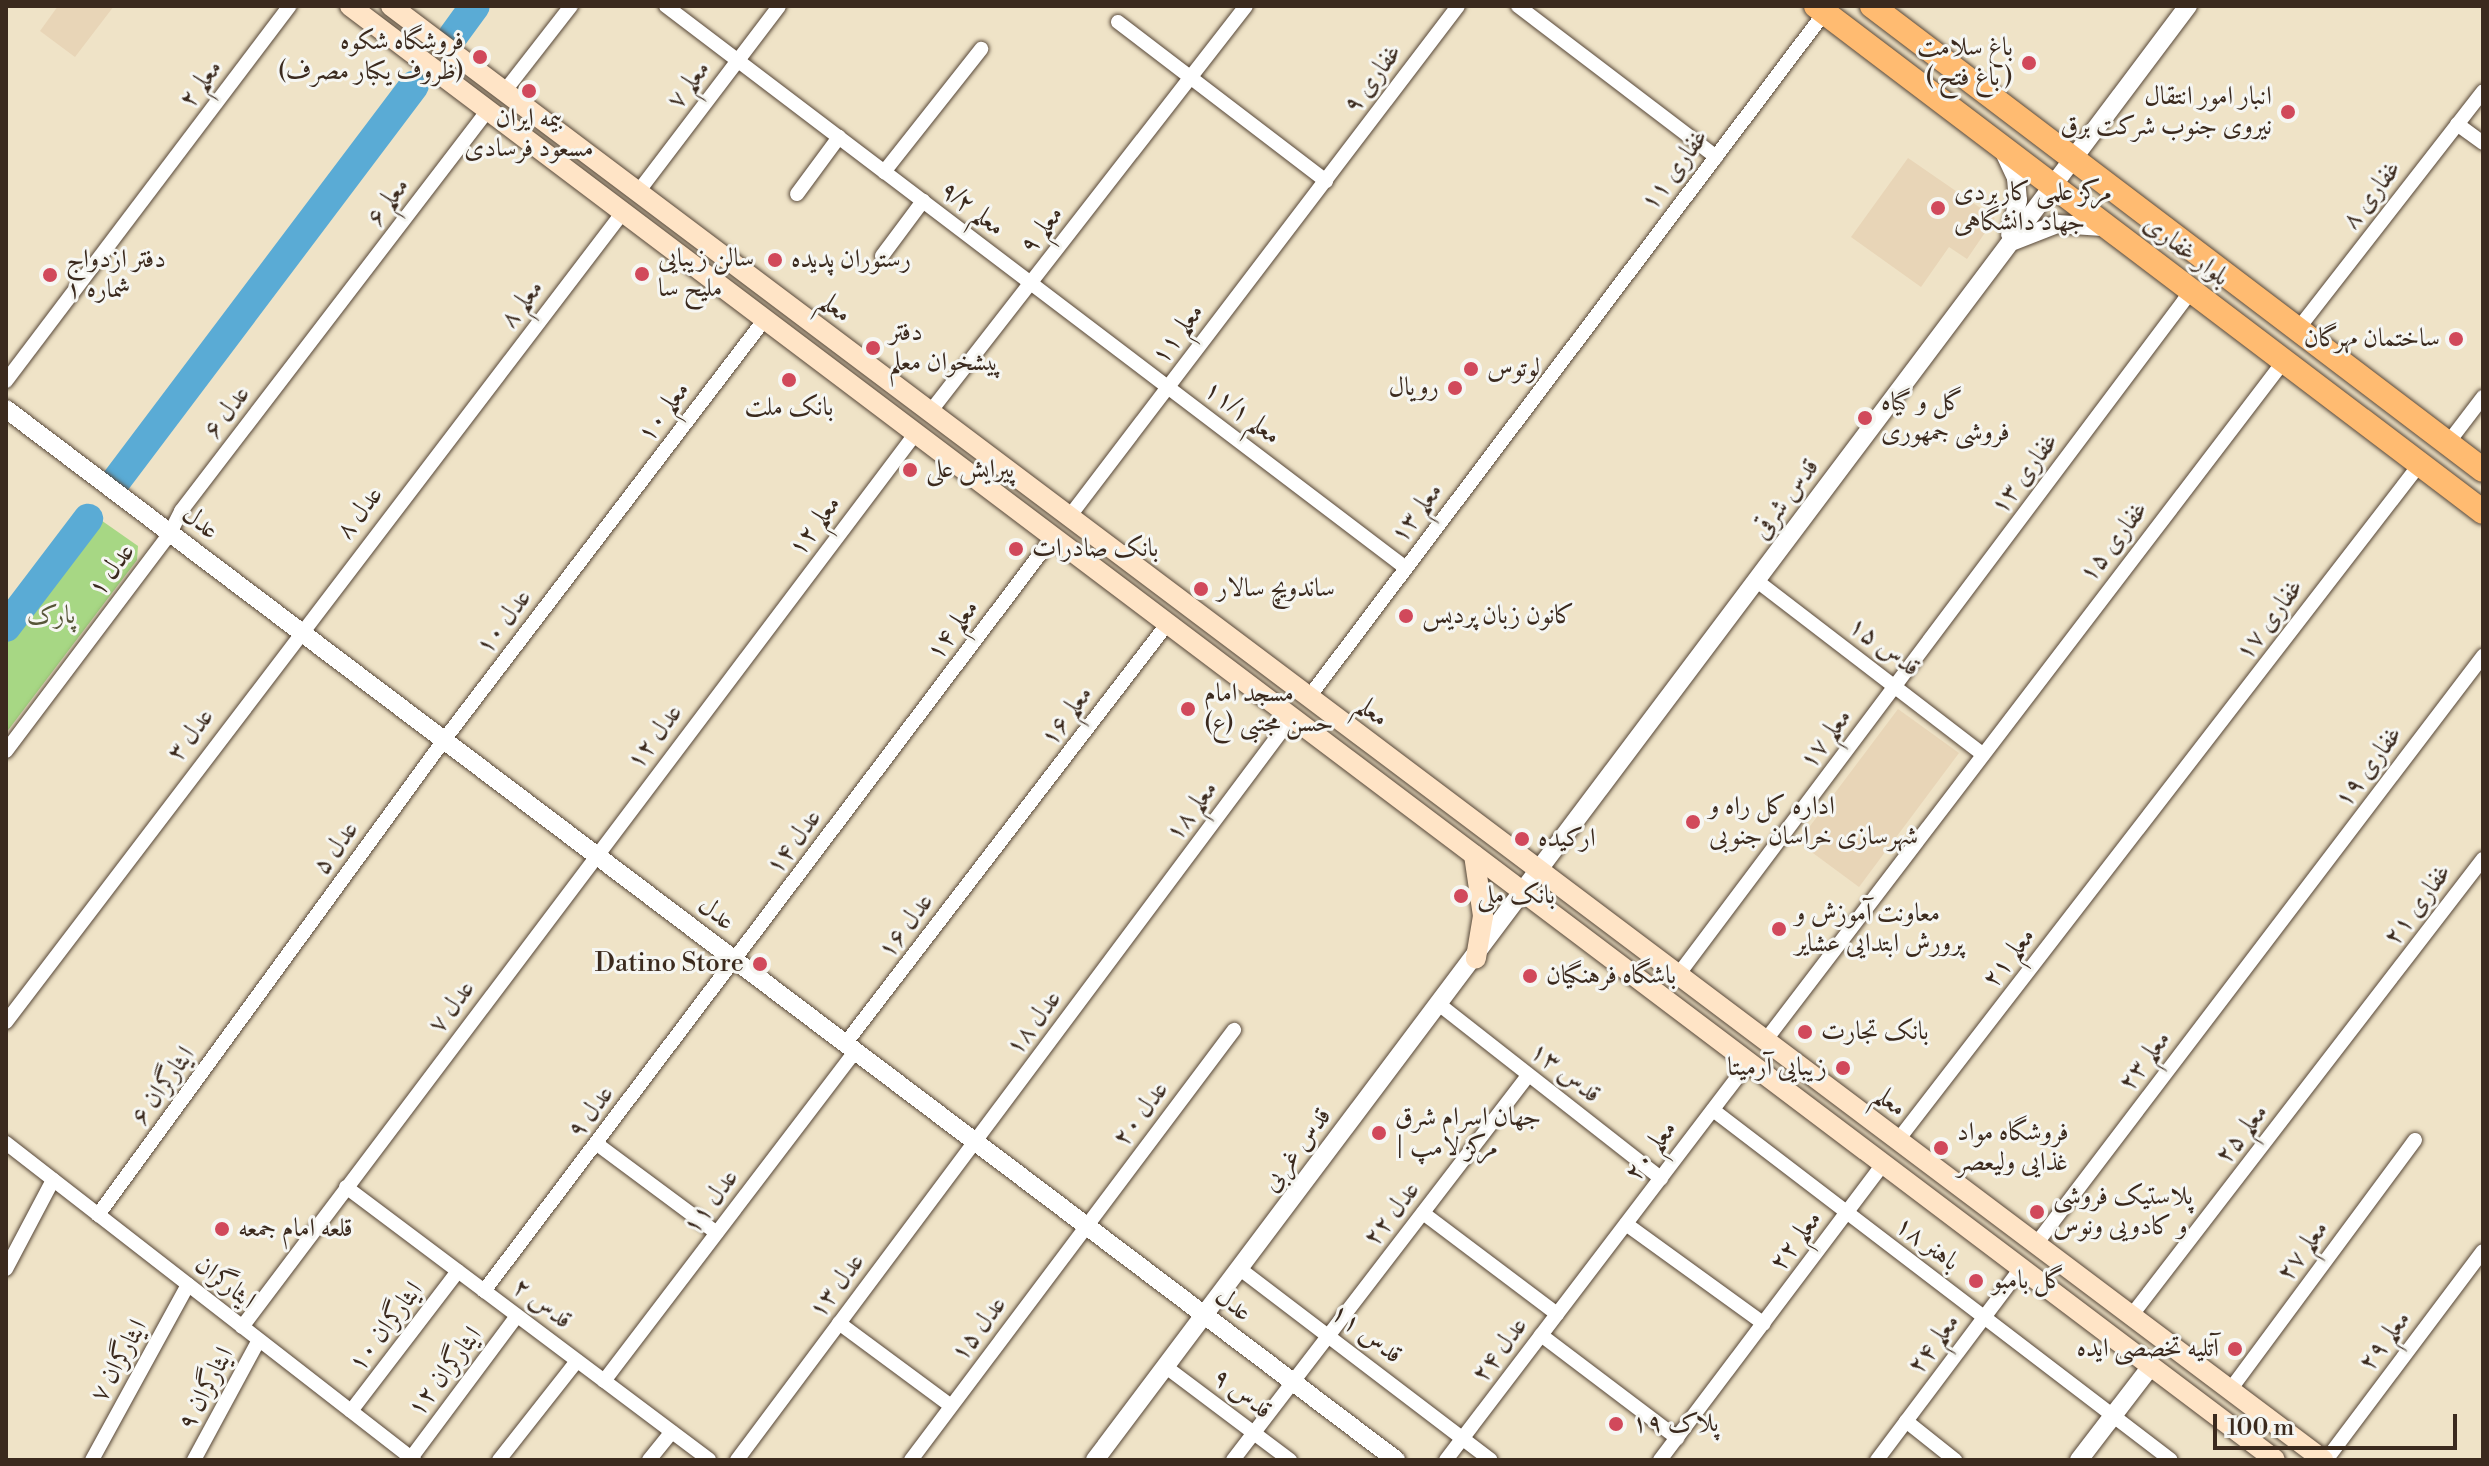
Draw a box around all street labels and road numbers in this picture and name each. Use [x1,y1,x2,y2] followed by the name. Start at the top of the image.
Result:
[1337,38,1409,120] street label: غفاری ۹
[173,54,229,114] street label: معلم ۲
[661,55,717,115] street label: معلم ۷
[1634,123,1716,217] street label: غفاری ۱۱
[2335,154,2409,236] street label: غفاری ۸
[360,172,416,232] street label: معلم ۶
[933,175,1011,243] street label: معلم ۹/۲
[1013,200,1071,260] street label: معلم ۹
[2137,209,2235,293] street label: بلوار غفاری
[493,274,551,334] street label: معلم ۸
[813,286,857,330] street label: معلم
[1145,297,1211,371] street label: معلم ۱۱
[1197,374,1287,452] street label: معلم ۱۱/۱
[631,375,697,449] street label: معلم ۱۰
[197,379,257,445] street label: عدل ۶
[1984,427,2066,521] street label: غفاری ۱۳
[1746,453,1826,545] street label: قدس شرقی
[1384,476,1450,550] street label: معلم ۱۳
[330,480,390,546] street label: عدل ۸
[782,489,848,563] street label: معلم ۱۲
[2073,495,2155,589] street label: غفاری ۱۵
[175,499,225,547] street label: عدل
[82,537,142,603] street label: عدل ۱
[2229,573,2311,667] street label: غفاری ۱۷
[469,583,539,661] street label: عدل ۱۰
[920,593,986,667] street label: معلم ۱۴
[1842,610,1926,684] street label: قدس ۱۵
[1034,679,1100,753] street label: معلم ۱۶‌
[1350,690,1394,734] street label: معلم
[620,698,690,776] street label: عدل ۱۲
[161,702,221,768] street label: عدل ۳
[1793,702,1859,776] street label: معلم ۱۷
[2328,720,2410,814] street label: غفاری ۱۹
[1159,774,1225,848] street label: معلم ۱۸
[759,803,829,881] street label: عدل ۱۴
[306,815,366,881] street label: عدل ۵
[2377,858,2459,952] street label: غفاری ۲۱
[871,887,941,965] street label: عدل ۱۶
[691,890,741,938] street label: عدل
[1976,922,2042,994] street label: معلم ۲۱
[422,974,482,1040] street label: عدل ۷
[999,984,1069,1062] street label: عدل ۱۸
[2112,1024,2178,1098] street label: معلم ۲۳
[1523,1036,1607,1110] street label: قدس ۱۳
[124,1041,202,1131] street label: ایثارگران ۶
[1106,1075,1176,1153] street label: عدل ۲۰
[561,1079,621,1145] street label: عدل ۹
[1868,1080,1912,1124] street label: معلم
[2209,1098,2275,1170] street label: معلم ۲۵
[1255,1102,1339,1198] street label: قدس غربی
[1618,1114,1684,1188] street label: معلم ۲۰
[676,1163,746,1241] street label: عدل ۱۱
[1357,1175,1427,1253] street label: عدل ۲۲
[1763,1204,1829,1278] street label: معلم ۲۲
[1889,1210,1965,1278] street label: باهنر ۱۸
[2270,1214,2336,1288] street label: معلم ۲۷
[802,1247,872,1325] street label: عدل ۱۳
[188,1250,262,1316] street label: ایثارگران
[506,1272,578,1336] street label: قدس ۲
[342,1276,430,1378] street label: ایثارگران ۱۰
[1208,1281,1258,1329] street label: عدل
[944,1290,1014,1368] street label: عدل ۱۵
[1324,1297,1408,1371] street label: قدس ۱۱
[2352,1304,2418,1378] street label: معلم ۲۹
[1901,1307,1967,1381] street label: معلم ۲۴
[1465,1311,1535,1389] street label: عدل ۲۴
[84,1314,154,1408] street label: ایثارگران ۷
[401,1321,489,1423] street label: ایثارگران ۱۲
[171,1342,241,1436] street label: ایثارگران ۹
[1206,1362,1278,1426] street label: قدس ۹

